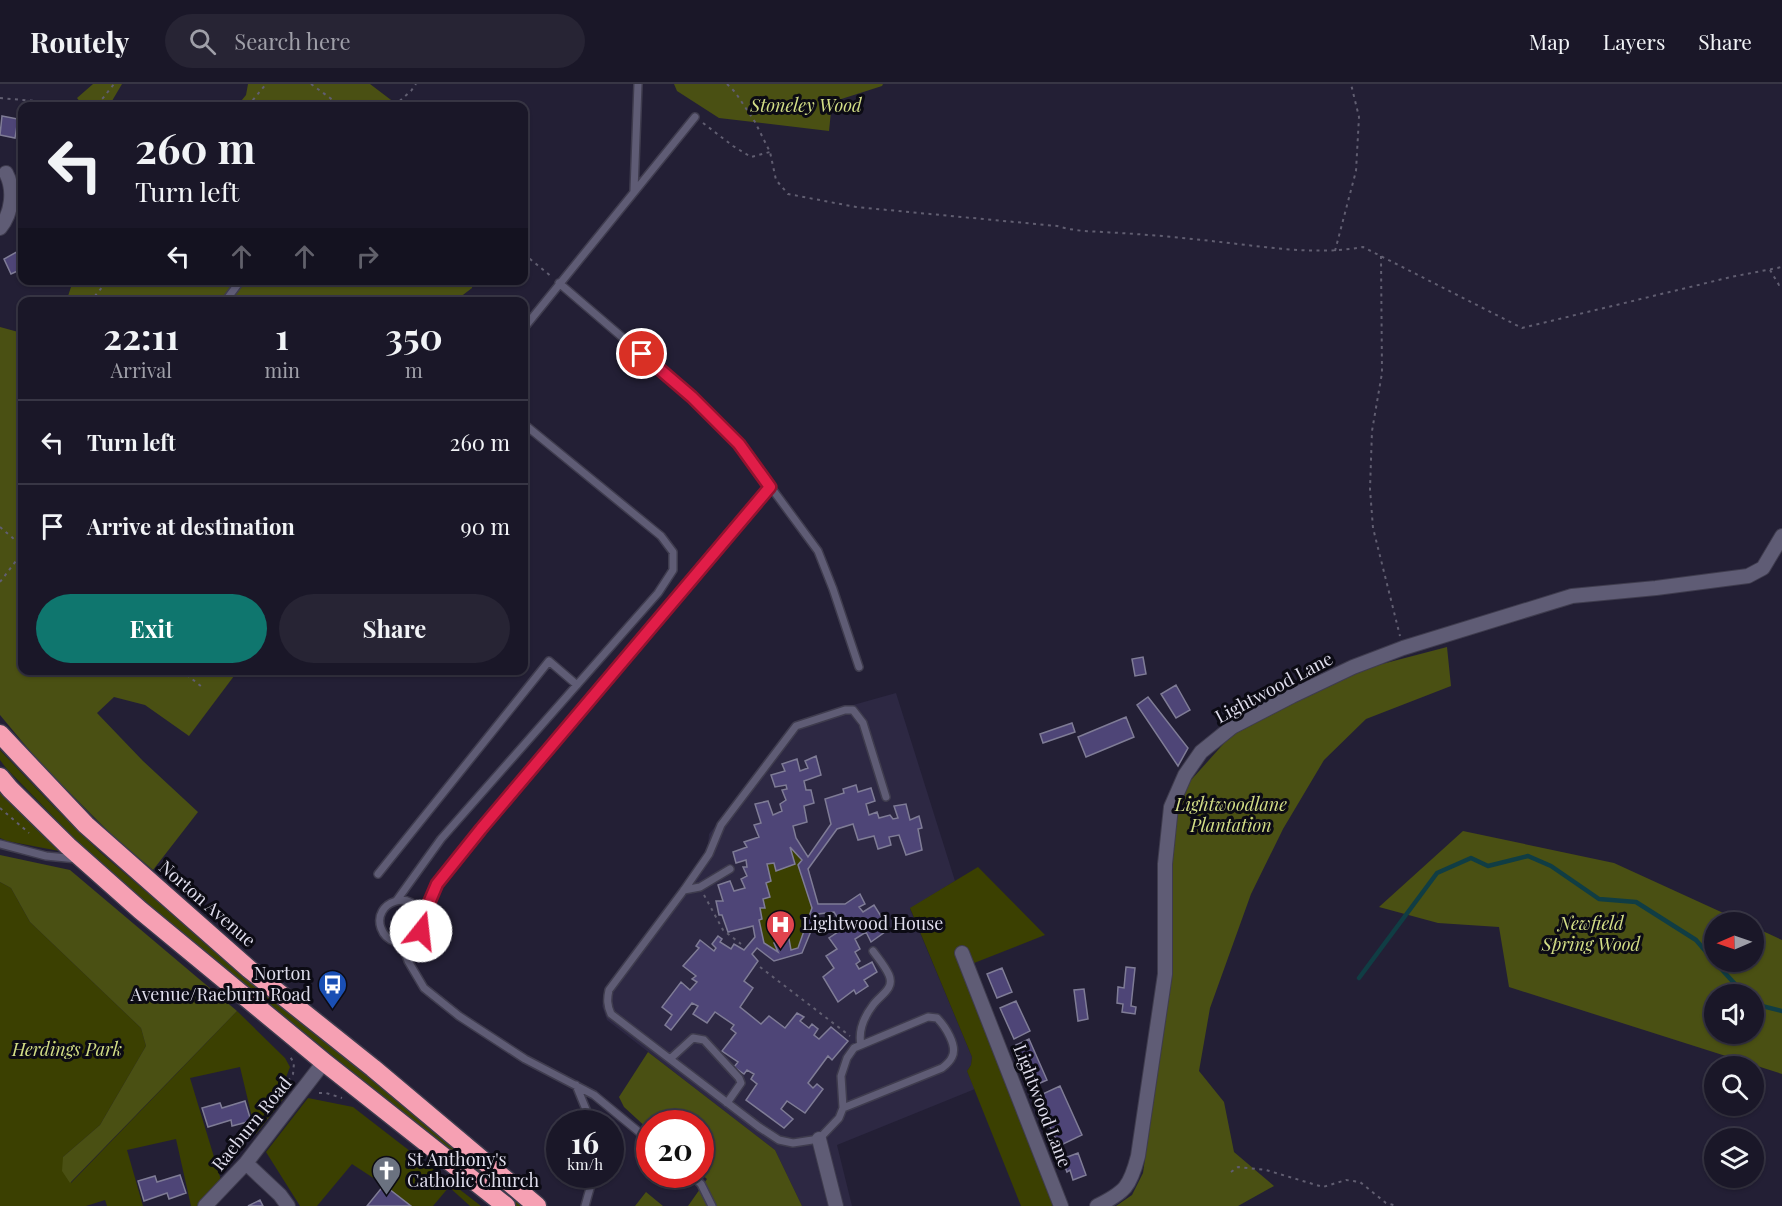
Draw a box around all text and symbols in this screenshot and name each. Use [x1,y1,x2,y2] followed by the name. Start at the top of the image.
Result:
[165,14,585,68] search box
[30,23,129,60] text: Routely
[186,25,219,58] icon: search
[234,26,351,56] text: Search here
[1529,27,1570,55] text: Map
[1603,27,1665,55] text: Layers
[1698,27,1752,55] text: Share
[749,93,863,117] park label: Stoneley Wood
[135,119,255,175] text: 260 m
[36,126,114,204] icon: left
[135,173,239,209] text: Turn left
[162,240,195,273] icon: left
[225,240,258,273] icon: ahead
[288,240,321,273] icon: ahead
[351,240,384,273] icon: right
[103,311,179,359] text: 22:11
[275,311,289,359] text: 1
[385,311,443,359] text: 350
[616,328,667,379] pin
[625,337,658,370] icon: arrive
[110,356,172,383] text: Arrival
[264,356,300,383] text: min
[405,356,423,383] text: m
[36,426,69,459] icon: left
[87,427,176,457] text: Turn left
[450,427,510,457] text: 260 m
[36,510,69,543] icon: arrive
[87,511,295,541] text: Arrive at destination
[461,511,510,541] text: 90 m
[36,594,267,663] button: Exit
[279,594,510,663] button: Share
[1210,646,1337,728] street label: Lightwood Lane
[1174,792,1287,837] park label: Lightwoodlane Plantation
[154,855,261,952] street label: Norton Avenue
[389,899,453,963] position arrow
[765,908,797,950] hospital icon: Lightwood House
[802,911,943,935] place label: Lightwood House
[1541,911,1642,956] park label: Newfield Spring Wood
[1704,912,1764,972] north arrow
[1704,912,1764,1188] map controls
[129,961,312,1006] place label: Norton Avenue/Raeburn Road
[316,968,348,1010] bus stop icon: Norton Avenue/Raeburn Road
[1704,984,1764,1044] button: sound
[11,1037,122,1061] park label: Herdings Park
[1008,1041,1077,1171] street label: Lightwood Lane
[1704,1056,1764,1116] button: search
[206,1071,297,1175] street label: Raeburn Road
[636,1110,714,1188] speed limit sign: 20
[571,1122,599,1162] text: 16
[1704,1128,1764,1188] button: layers
[407,1147,539,1192] place label: St Anthony's Catholic Church
[370,1154,402,1196] church icon: St Anthony's Catholic Church
[567,1154,603,1174] text: km/h

